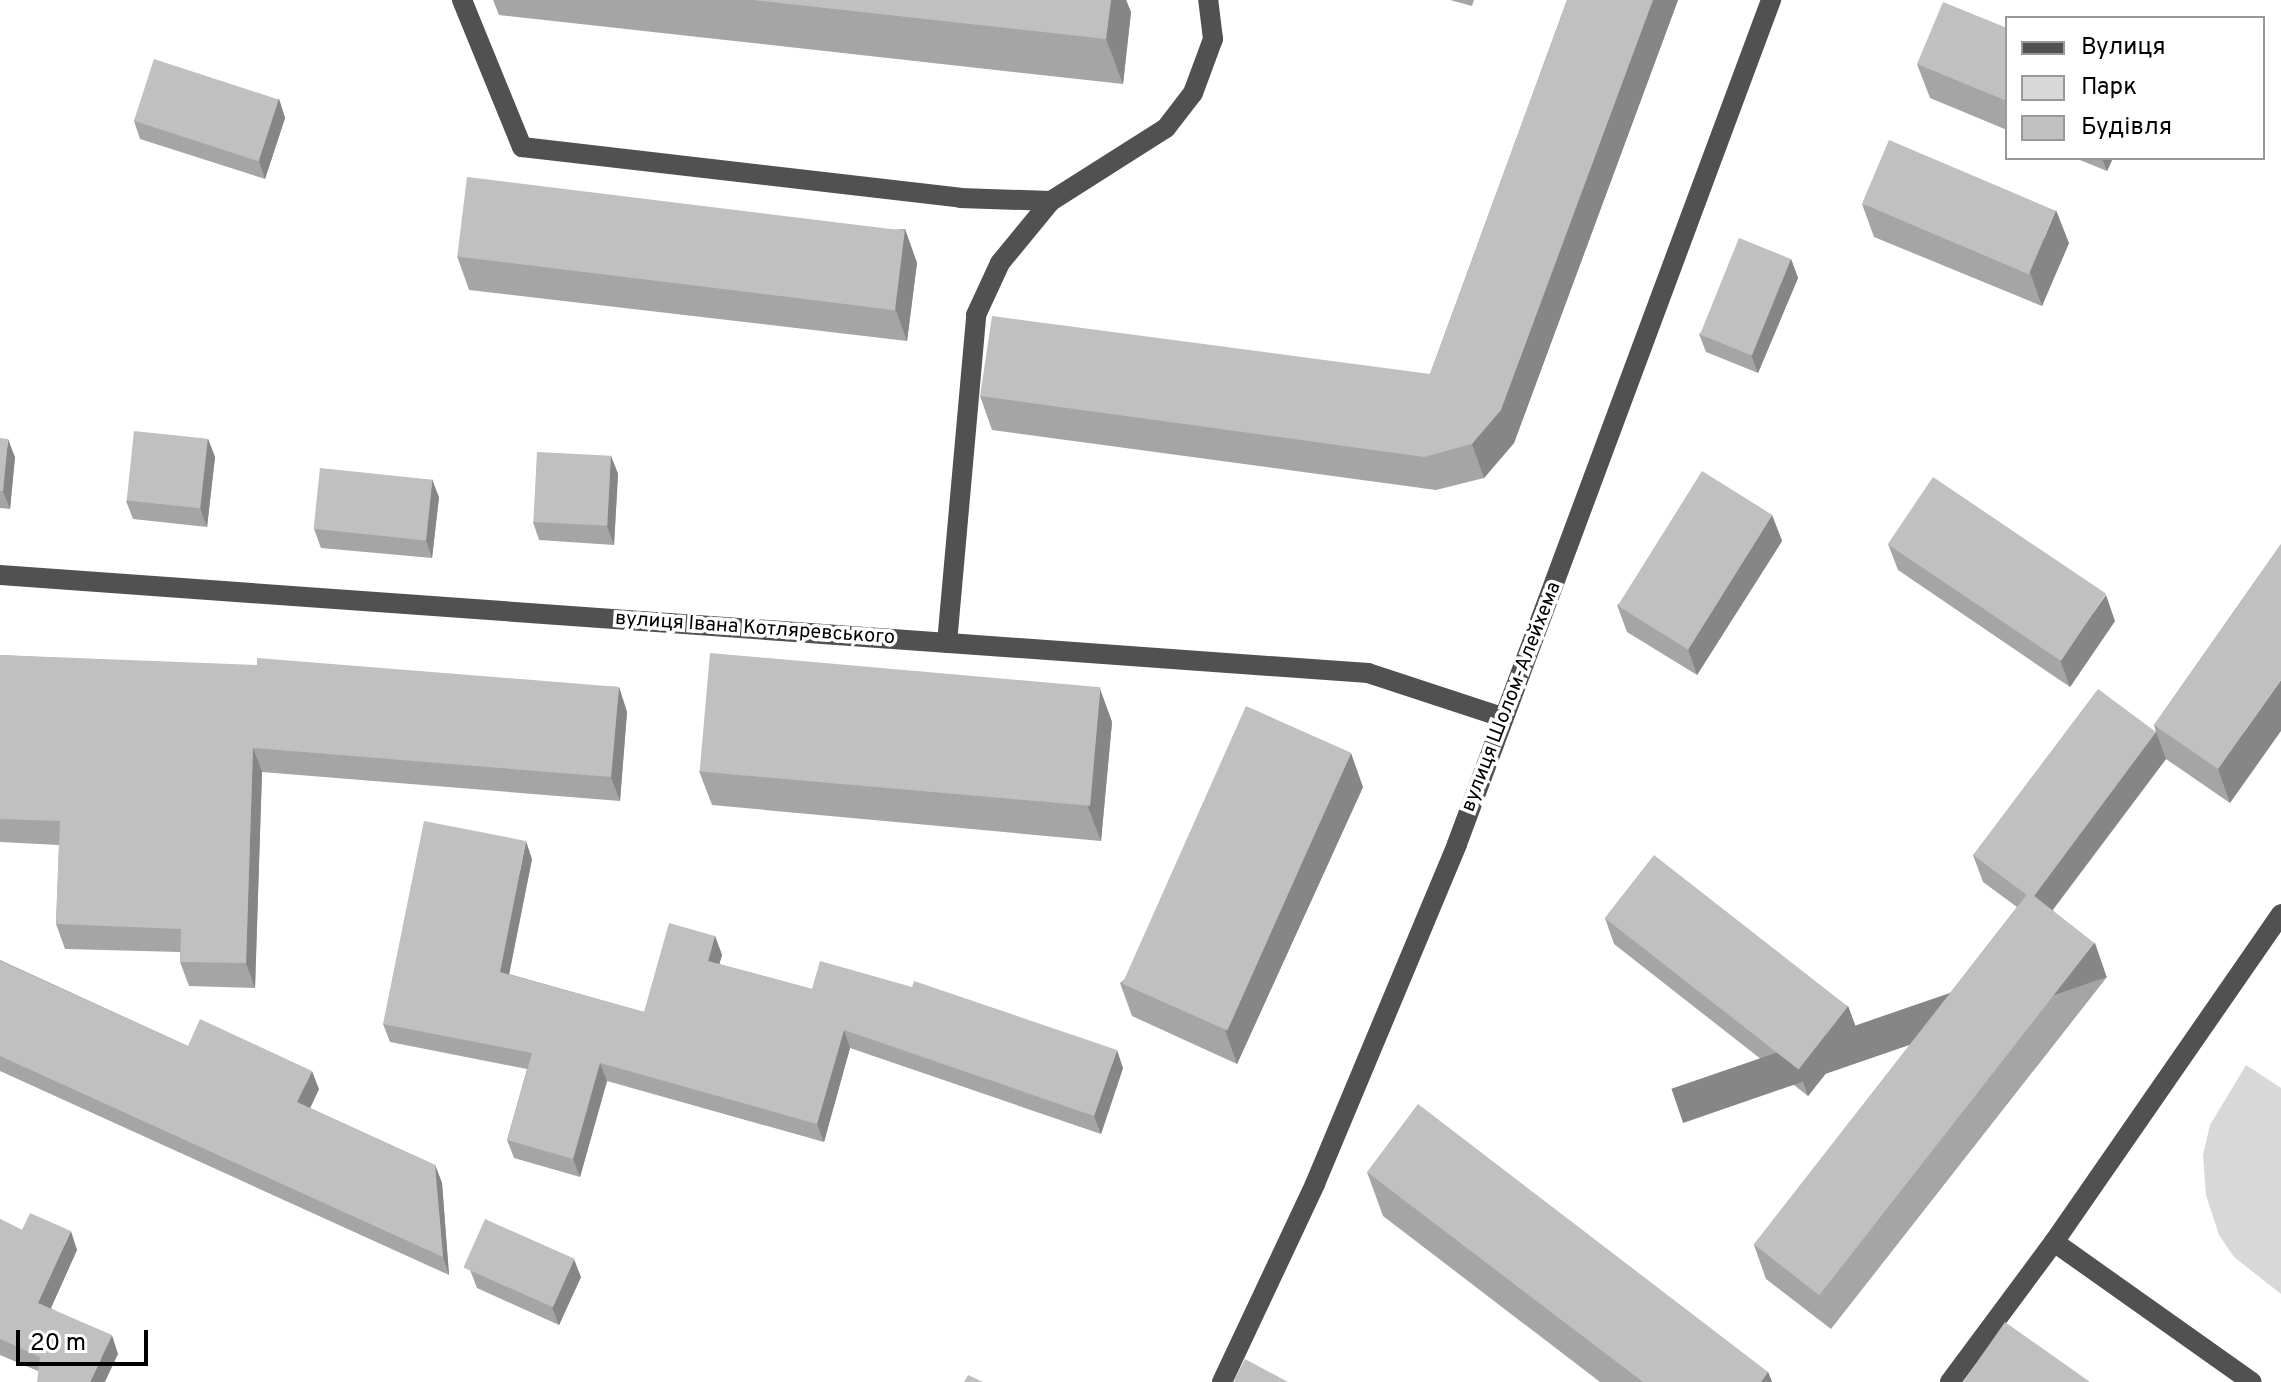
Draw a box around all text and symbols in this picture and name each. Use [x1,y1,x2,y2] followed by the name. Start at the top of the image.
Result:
[2005,16,2265,160] legend
[2081,33,2165,63] text: Вулиця
[2081,73,2137,103] text: Парк
[2081,113,2172,143] text: Будівля
[1457,579,1567,815] street label: вулиця Шолом-Алейхема
[614,607,896,651] street label: вулиця Івана Котляревського
[20,1314,152,1364] scale bar
[30,1329,86,1359] text: 20 m

